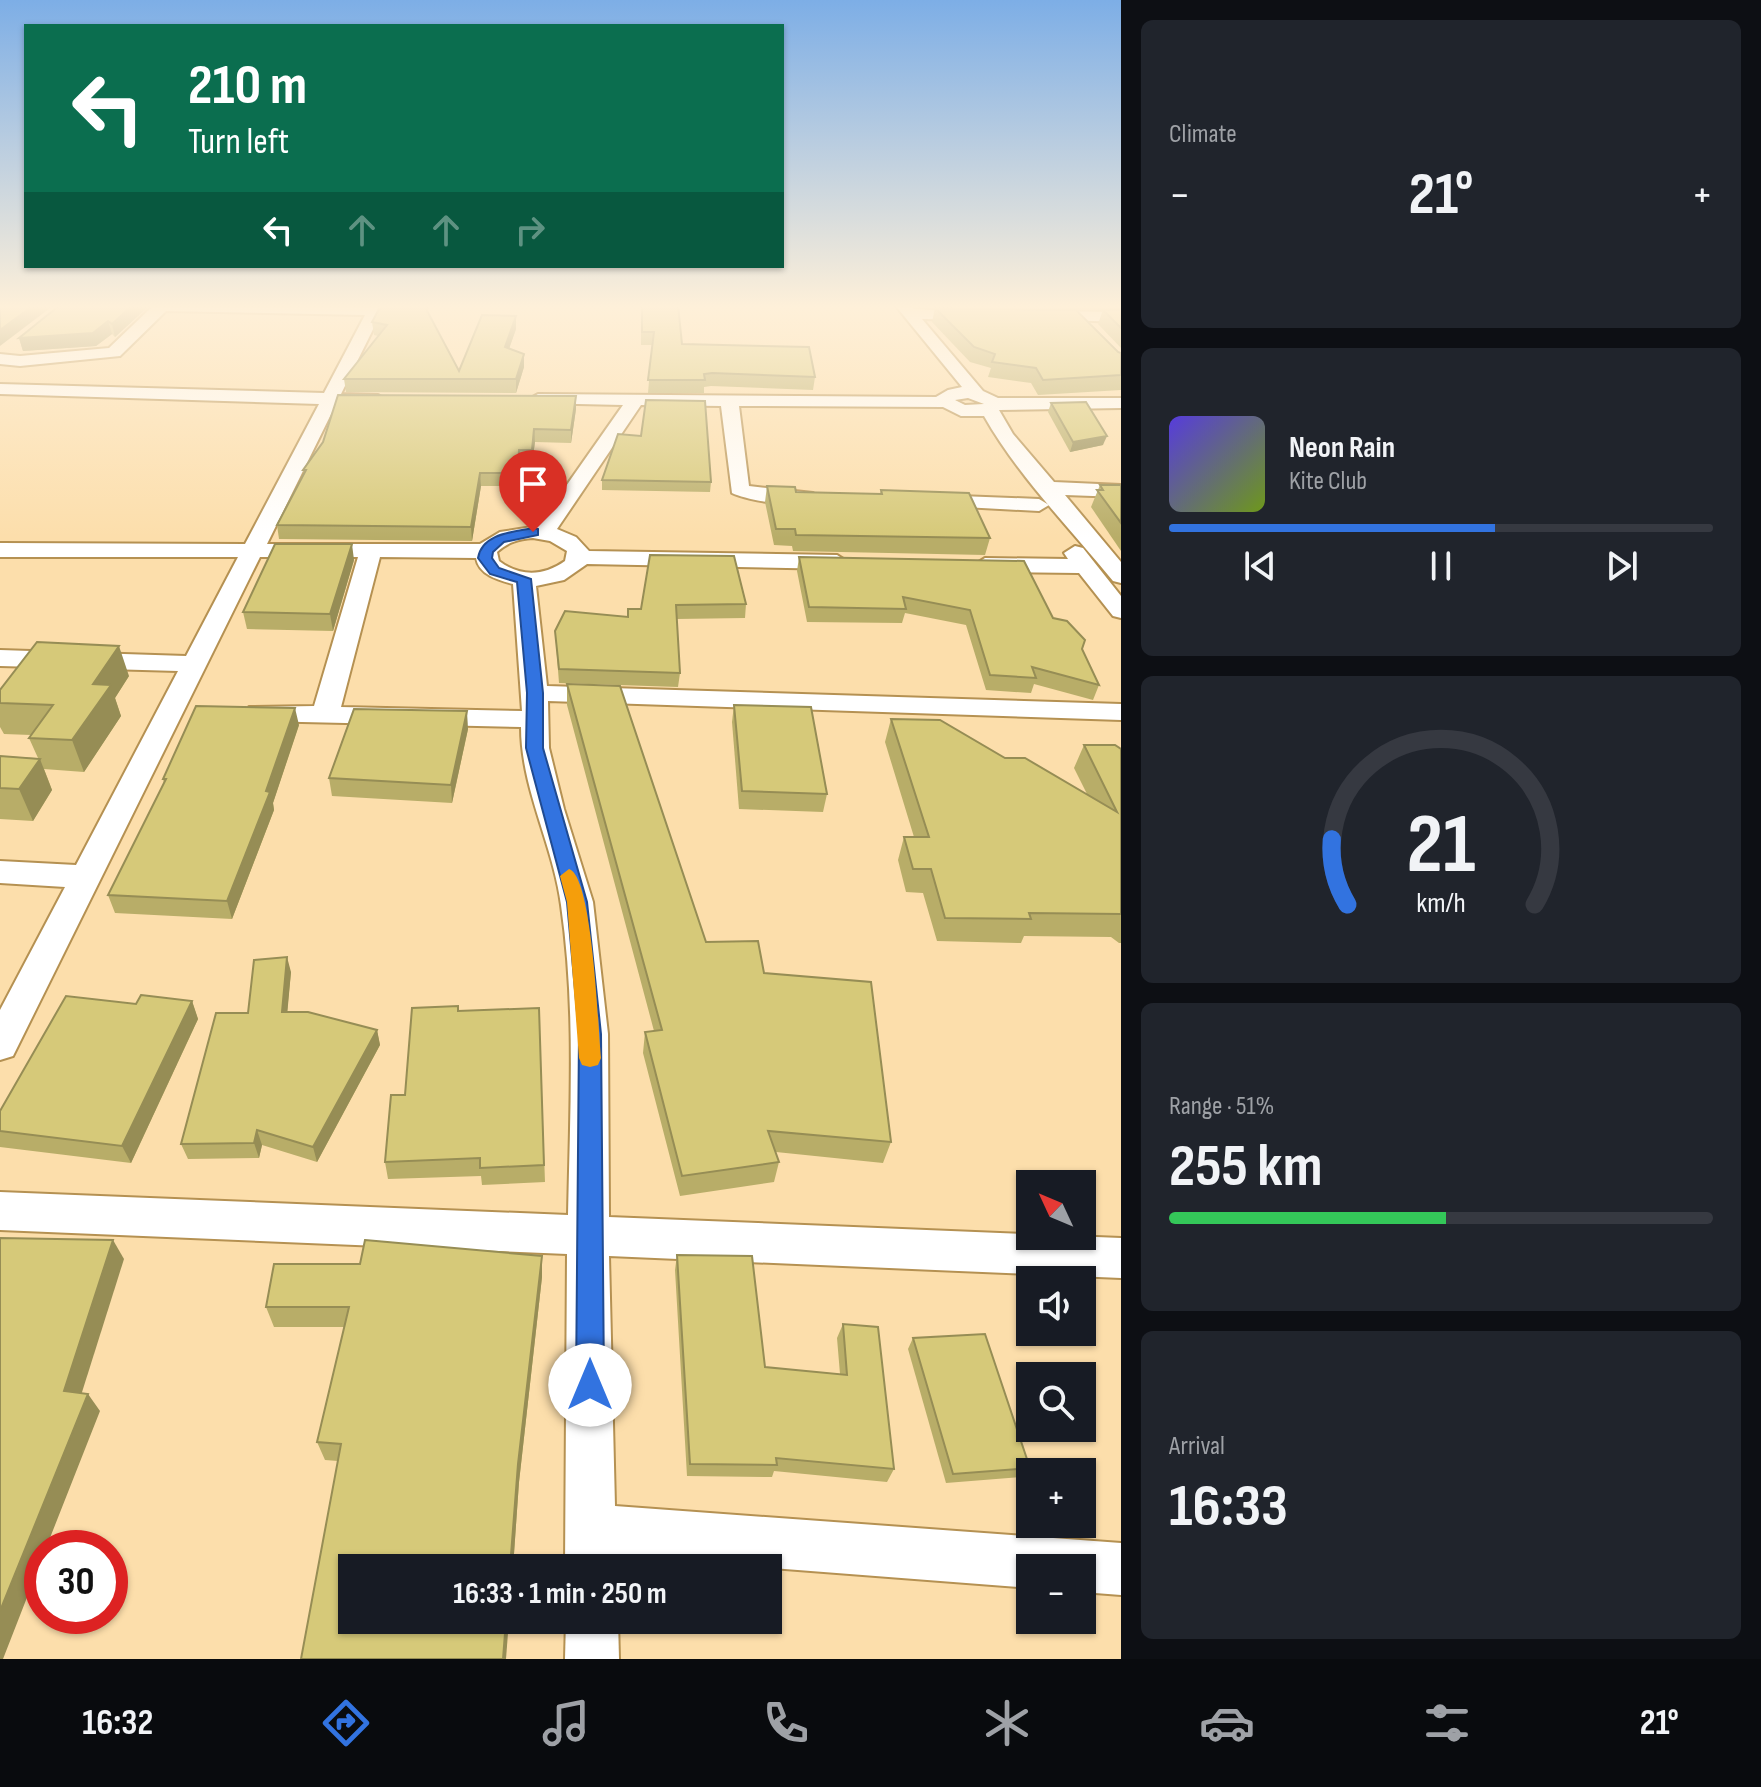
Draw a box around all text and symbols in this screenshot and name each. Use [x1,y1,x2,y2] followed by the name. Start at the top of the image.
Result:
[188,53,307,120] text: 210 m
[56,56,160,160] icon: left
[1169,119,1237,150] text: Climate
[188,121,289,164] text: Turn left
[1408,159,1474,231] text: 21°
[1169,169,1191,222] text: −
[1691,169,1713,222] text: +
[256,208,300,252] icon: left
[340,208,384,252] icon: ahead
[424,208,468,252] icon: ahead
[508,208,552,252] icon: right
[1289,430,1395,466] text: Neon Rain
[499,450,567,532] pin
[511,462,555,506] icon: arrive
[1289,466,1367,497] text: Kite Club
[1238,544,1282,588] icon: previous
[1419,544,1463,588] icon: pause
[1600,544,1644,588] icon: next
[1406,796,1476,896] text: 21
[1416,887,1466,922] text: km/h
[1169,1091,1274,1122] text: Range · 51%
[1169,1131,1322,1203] text: 255 km
[1016,1170,1096,1250] north arrow
[1016,1170,1096,1634] map controls
[1016,1266,1096,1346] button: sound
[548,1343,632,1427] position arrow
[1016,1362,1096,1442] button: search
[1169,1431,1225,1462] text: Arrival
[1016,1458,1096,1538] button: +
[1169,1471,1288,1543] text: 16:33
[24,1530,128,1634] speed limit sign: 30
[1016,1554,1096,1634] button: −
[453,1576,667,1612] text: 16:33 · 1 min · 250 m
[318,1695,374,1751] icon: directions
[538,1695,594,1751] icon: music
[758,1695,814,1751] icon: phone
[979,1695,1035,1751] icon: climate
[1199,1695,1255,1751] icon: car
[1419,1695,1475,1751] icon: filters
[82,1702,153,1745] text: 16:32
[1640,1702,1679,1745] text: 21°

